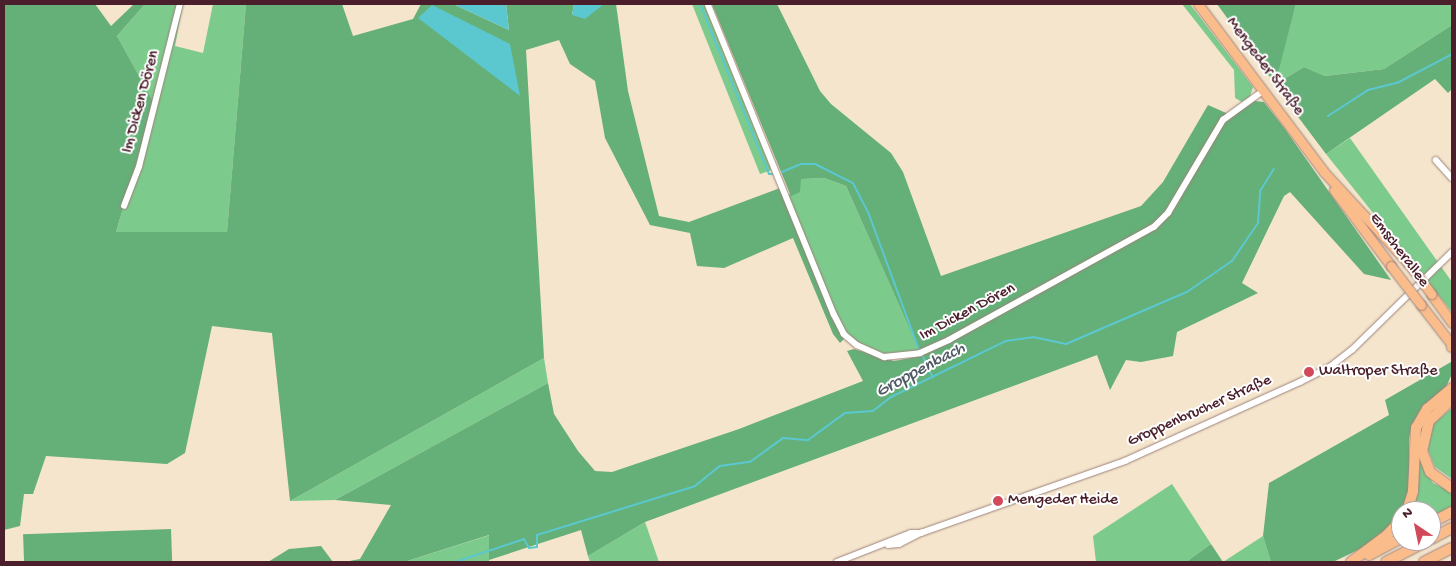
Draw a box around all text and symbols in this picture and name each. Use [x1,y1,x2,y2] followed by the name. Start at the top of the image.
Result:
[1221,14,1307,120] street label: Mengeder Straße
[119,49,165,155] street label: Im Dicken Dören
[1364,210,1432,292] street label: Emscherallee
[917,280,1019,346] street label: Im Dicken Dören
[873,338,969,404] water label: Groppenbach
[1319,362,1438,382] place label: Waltroper Straße
[1303,366,1315,378] marker: Waltroper Straße
[1125,372,1275,452] street label: Groppenbrucher Straße
[1008,491,1118,511] place label: Mengeder Heide
[992,495,1004,507] marker: Mengeder Heide
[1391,501,1441,551] north arrow
[1399,504,1416,524] text: N

